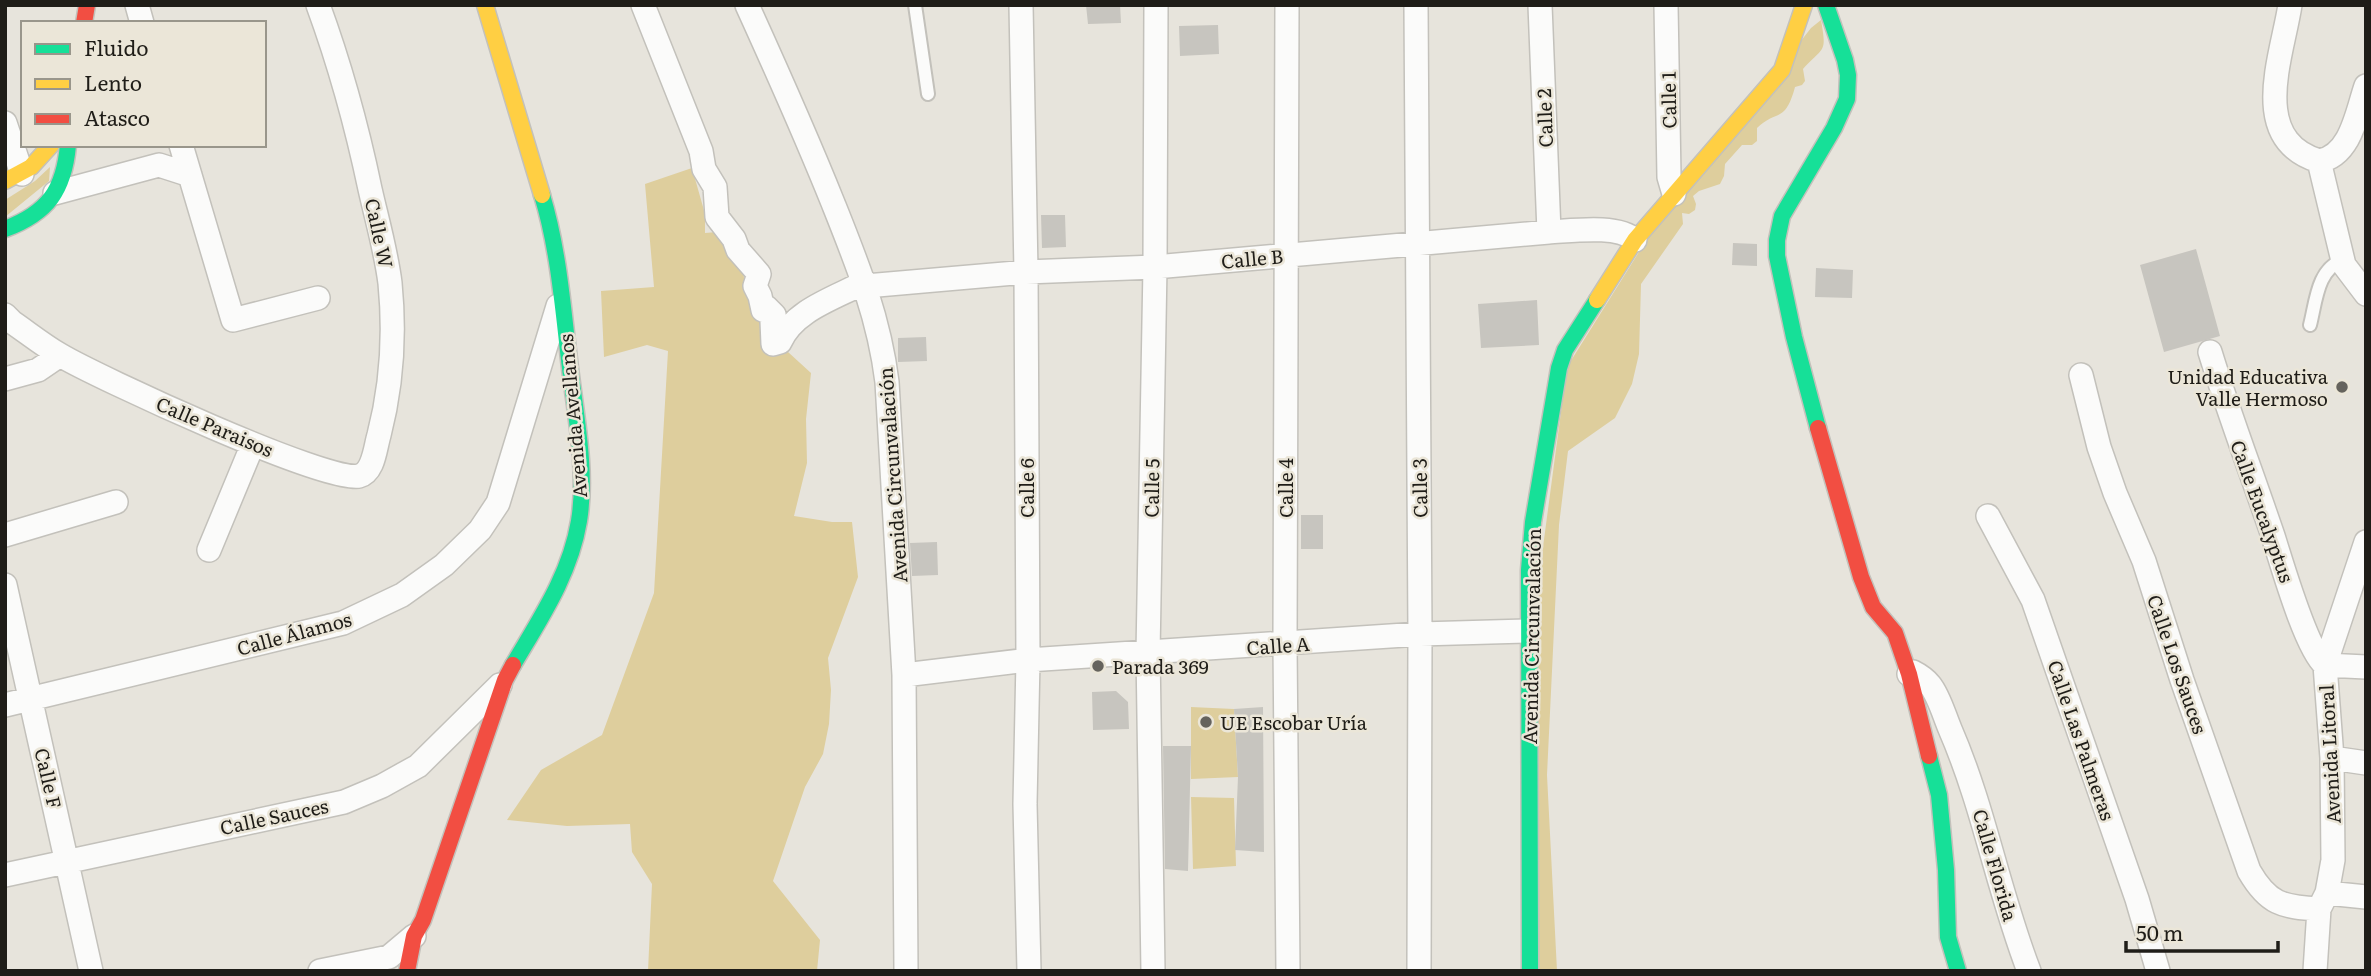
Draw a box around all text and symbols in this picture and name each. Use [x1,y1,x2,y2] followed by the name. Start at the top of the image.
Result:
[21,21,266,147] legend
[84,31,148,62] text: Fluido
[84,66,142,97] text: Lento
[1653,71,1682,129] street label: Calle 1
[1529,88,1559,148] street label: Calle 2
[84,101,150,132] text: Atasco
[359,196,401,271] street label: Calle W
[1220,241,1284,275] street label: Calle B
[551,332,593,499] street label: Avenida Avellanos
[2168,362,2329,412] place label: Unidad Educativa Valle Hermoso
[870,366,914,584] street label: Avenida Circunvalación
[2334,379,2350,395] marker: Unidad Educativa Valle Hermoso
[152,389,278,463] street label: Calle Paraisos
[2224,436,2302,586] street label: Calle Eucalyptus
[1271,457,1299,518] street label: Calle 4
[1012,458,1040,518] street label: Calle 6
[1136,458,1166,518] street label: Calle 5
[1404,458,1434,518] street label: Calle 3
[1515,528,1547,744] street label: Avenida Circunvalación
[2141,591,2215,738] street label: Calle Los Sauces
[234,604,355,662] street label: Calle Álamos
[1245,629,1311,661] street label: Calle A
[1112,652,1209,680] place label: Parada 369
[2041,656,2123,824] street label: Calle Las Palmeras
[1090,658,1106,674] marker: Parada 369
[2311,684,2347,824] street label: Avenida Litoral
[1220,708,1368,736] place label: UE Escobar Uría
[1198,714,1214,730] marker: UE Escobar Uría
[28,745,70,811] street label: Calle F
[217,791,331,841] street label: Calle Sauces
[1967,806,2026,925] street label: Calle Florida
[2126,909,2278,953] scale bar
[2136,916,2183,947] text: 50 m

